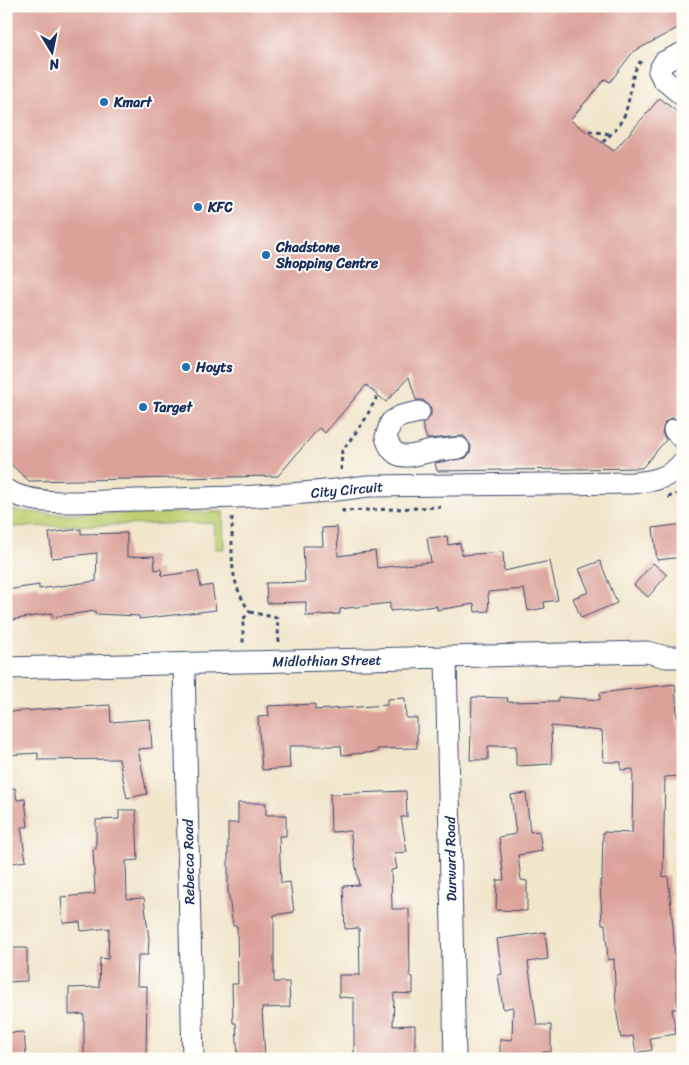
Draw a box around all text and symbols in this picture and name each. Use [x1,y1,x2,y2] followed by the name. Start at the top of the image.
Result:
[28,28,78,78] north arrow
[47,51,62,78] text: N
[113,90,153,115] place label: Kmart
[98,96,110,108] marker: Kmart
[207,195,233,220] place label: KFC
[192,201,204,213] marker: KFC
[275,235,379,276] place label: Chadstone Shopping Centre
[260,249,272,261] marker: Chadstone Shopping Centre
[195,355,232,380] place label: Hoyts
[180,361,192,373] marker: Hoyts
[153,395,194,420] place label: Target
[137,401,149,413] marker: Target
[310,474,384,506] street label: City Circuit
[272,648,382,674] street label: Midlothian Street
[438,815,464,902] street label: Durward Road
[176,818,202,905] street label: Rebecca Road

